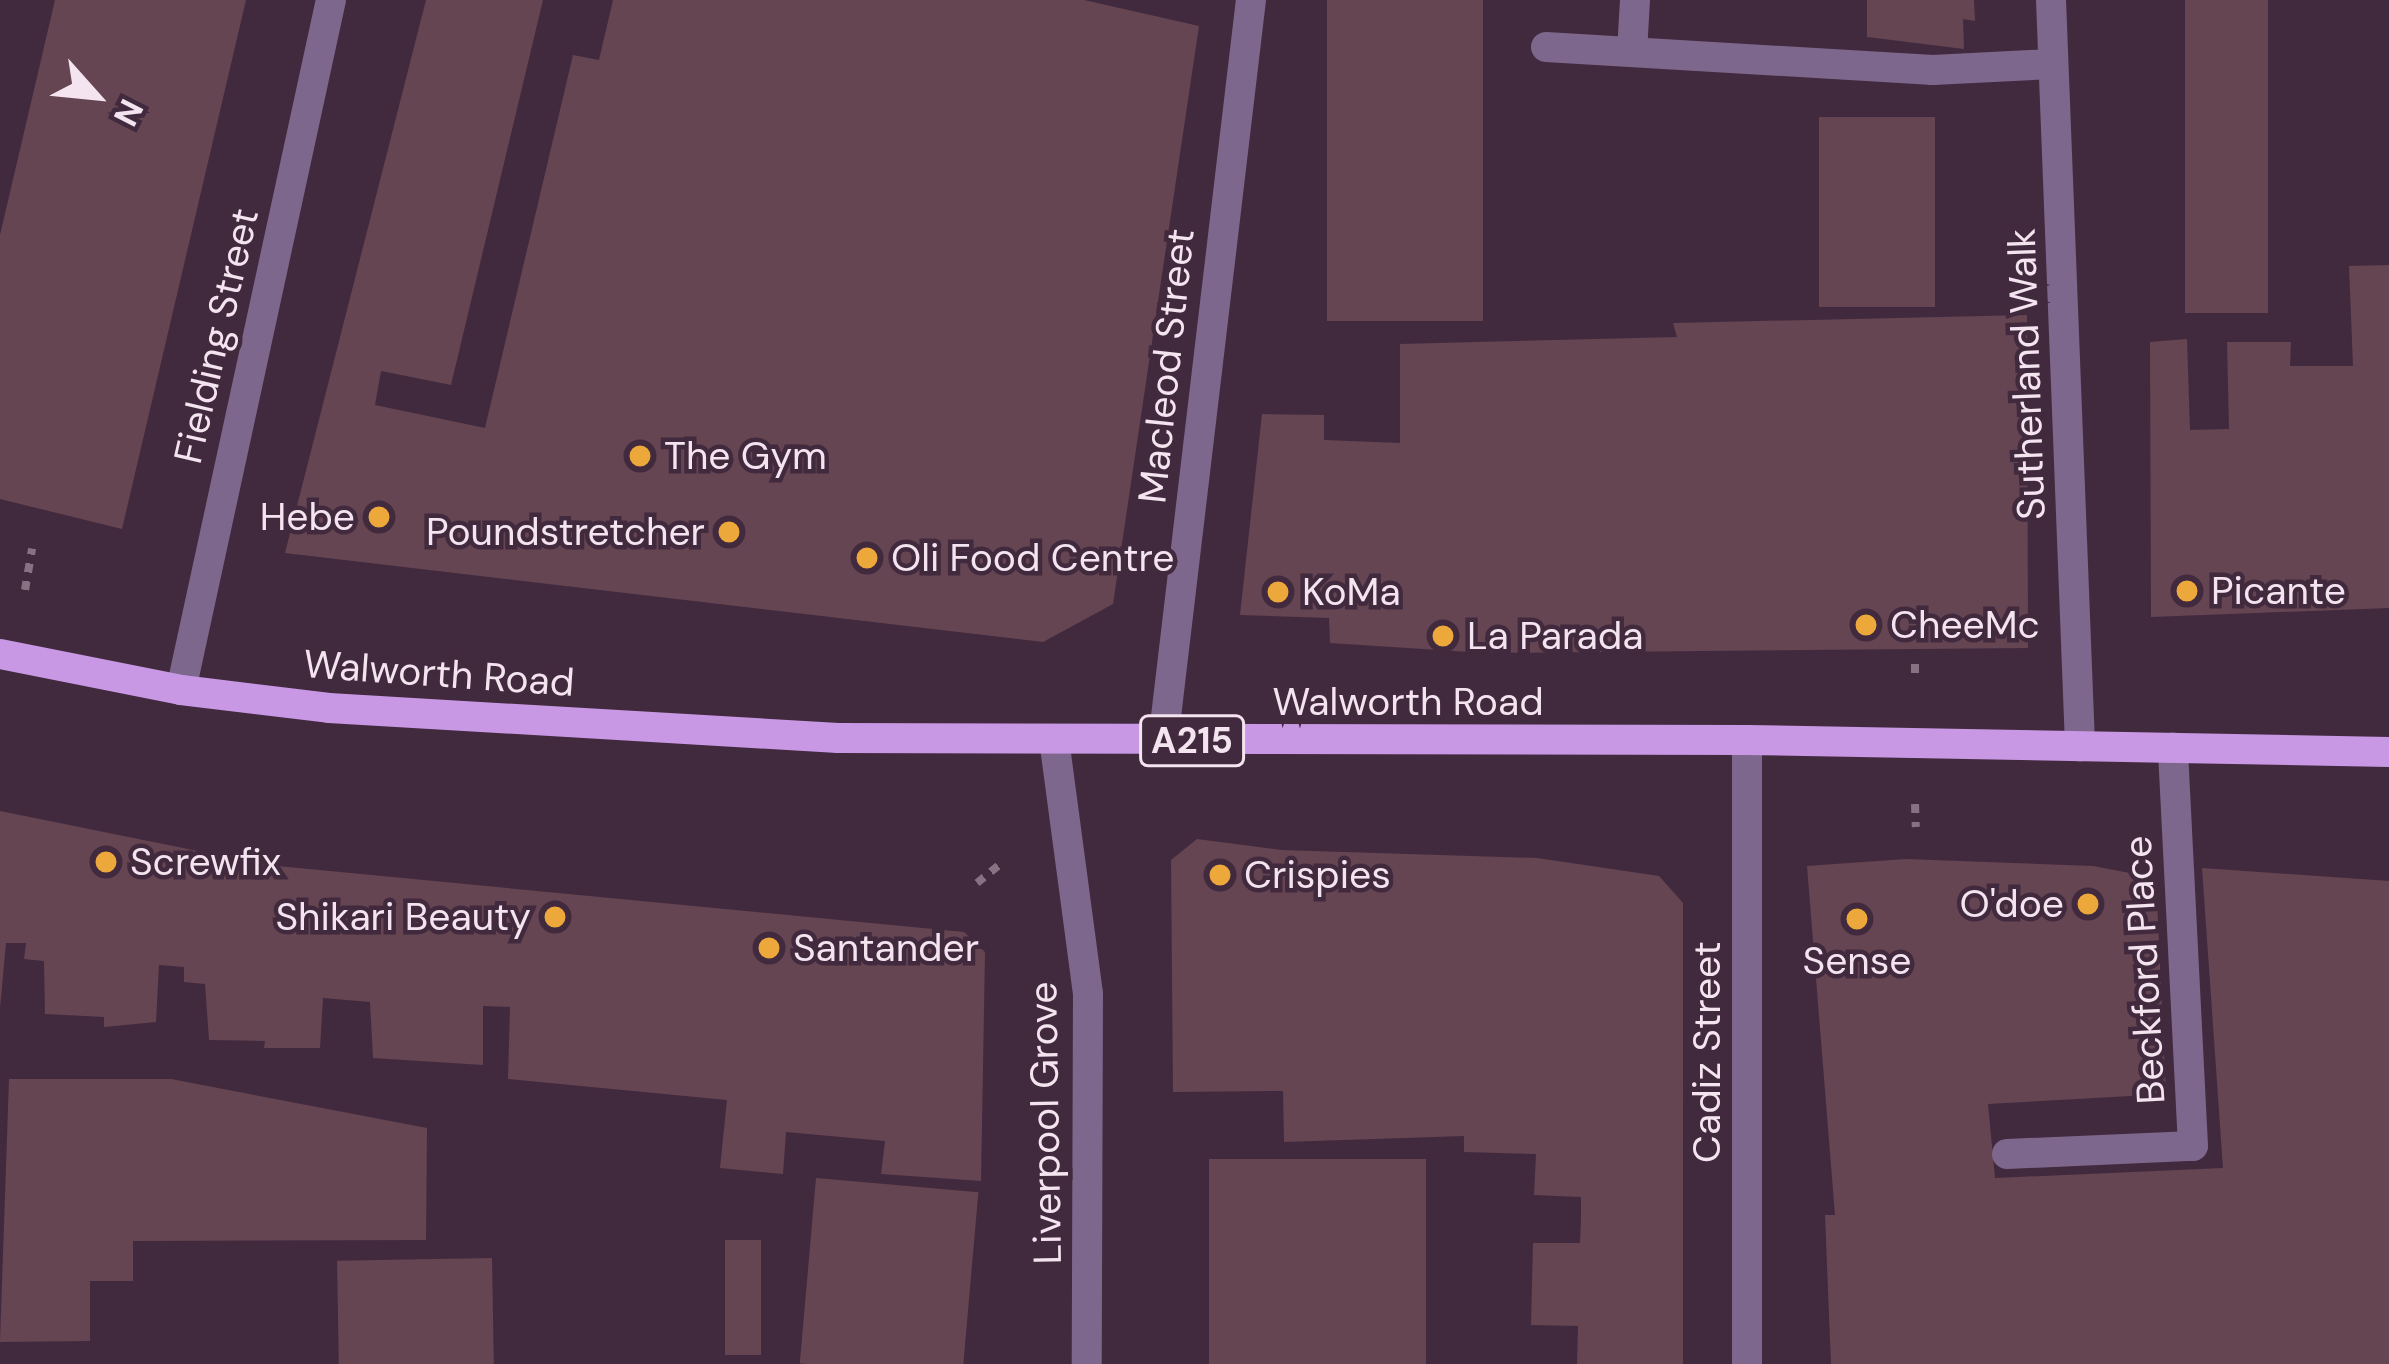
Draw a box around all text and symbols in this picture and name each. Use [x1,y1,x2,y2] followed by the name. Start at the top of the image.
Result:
[36,36,156,156] north arrow
[104,92,153,133] text: N
[165,204,269,468] street label: Fielding Street
[1129,226,1205,506] street label: Macleod Street
[1999,227,2055,521] street label: Sutherland Walk
[664,433,827,479] place label: The Gym
[627,443,653,469] marker: The Gym
[260,494,355,540] place label: Hebe
[366,504,392,530] marker: Hebe
[426,509,705,555] place label: Poundstretcher
[716,519,742,545] marker: Poundstretcher
[891,535,1174,581] place label: Oli Food Centre
[854,545,880,571] marker: Oli Food Centre
[2211,568,2346,614] place label: Picante
[1302,569,1401,615] place label: KoMa
[2174,578,2200,604] marker: Picante
[1265,579,1291,605] marker: KoMa
[1890,602,2040,648] place label: CheeMc
[1853,612,1879,638] marker: CheeMc
[1467,613,1643,659] place label: La Parada
[1430,623,1456,649] marker: La Parada
[302,641,576,707] street label: Walworth Road
[1272,679,1544,725] street label: Walworth Road
[1138,711,1246,771] road number: A215
[2115,835,2175,1105] street label: Beckford Place
[130,839,281,885] place label: Screwfix
[93,849,119,875] marker: Screwfix
[1244,852,1391,898] place label: Crispies
[1207,862,1233,888] marker: Crispies
[1960,881,2064,927] place label: O'doe
[2075,891,2101,917] marker: O'doe
[276,894,531,940] place label: Shikari Beauty
[542,904,568,930] marker: Shikari Beauty
[1844,906,1870,932] marker: Sense
[793,925,979,971] place label: Santander
[756,935,782,961] marker: Santander
[1803,938,1911,984] place label: Sense
[1684,941,1730,1163] street label: Cadiz Street
[1020,981,1072,1265] street label: Liverpool Grove

